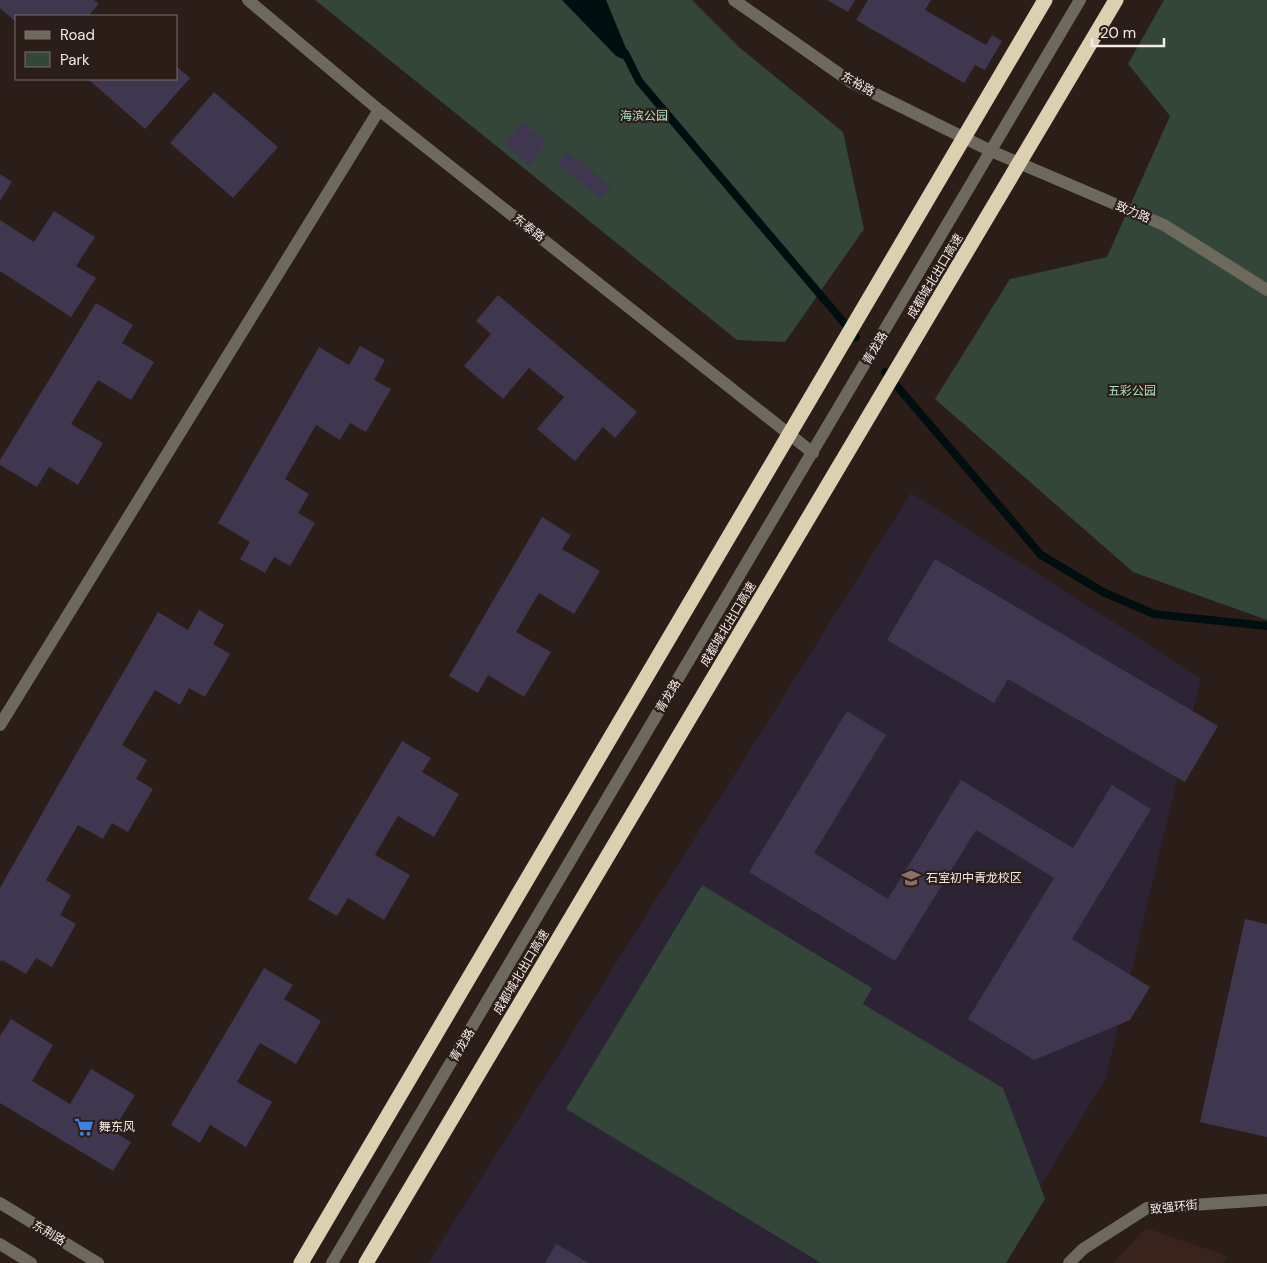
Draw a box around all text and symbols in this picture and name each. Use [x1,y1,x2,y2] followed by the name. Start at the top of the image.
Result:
[15,15,178,80] legend
[1092,15,1164,47] scale bar
[1100,23,1136,43] text: 20 m
[60,25,95,45] text: Road
[60,50,90,70] text: Park
[838,68,878,100] street label: 东裕路
[620,108,668,124] park label: 海滨公园
[1113,198,1153,226] street label: 致力路
[510,211,548,245] street label: 东泰路
[903,231,967,321] street label: 成都城北出口高速
[859,328,891,368] street label: 青龙路
[1108,383,1156,399] park label: 五彩公园
[696,579,760,669] street label: 成都城北出口高速
[652,676,684,716] street label: 青龙路
[900,867,922,889] school or university icon: 石室初中青龙校区
[926,870,1022,886] place label: 石室初中青龙校区
[489,927,553,1017] street label: 成都城北出口高速
[446,1025,478,1065] street label: 青龙路
[73,1116,95,1138] supermarket icon: 舞东风
[99,1119,135,1135] place label: 舞东风
[1149,1197,1199,1217] street label: 致强环街
[29,1217,69,1249] street label: 东荆路

